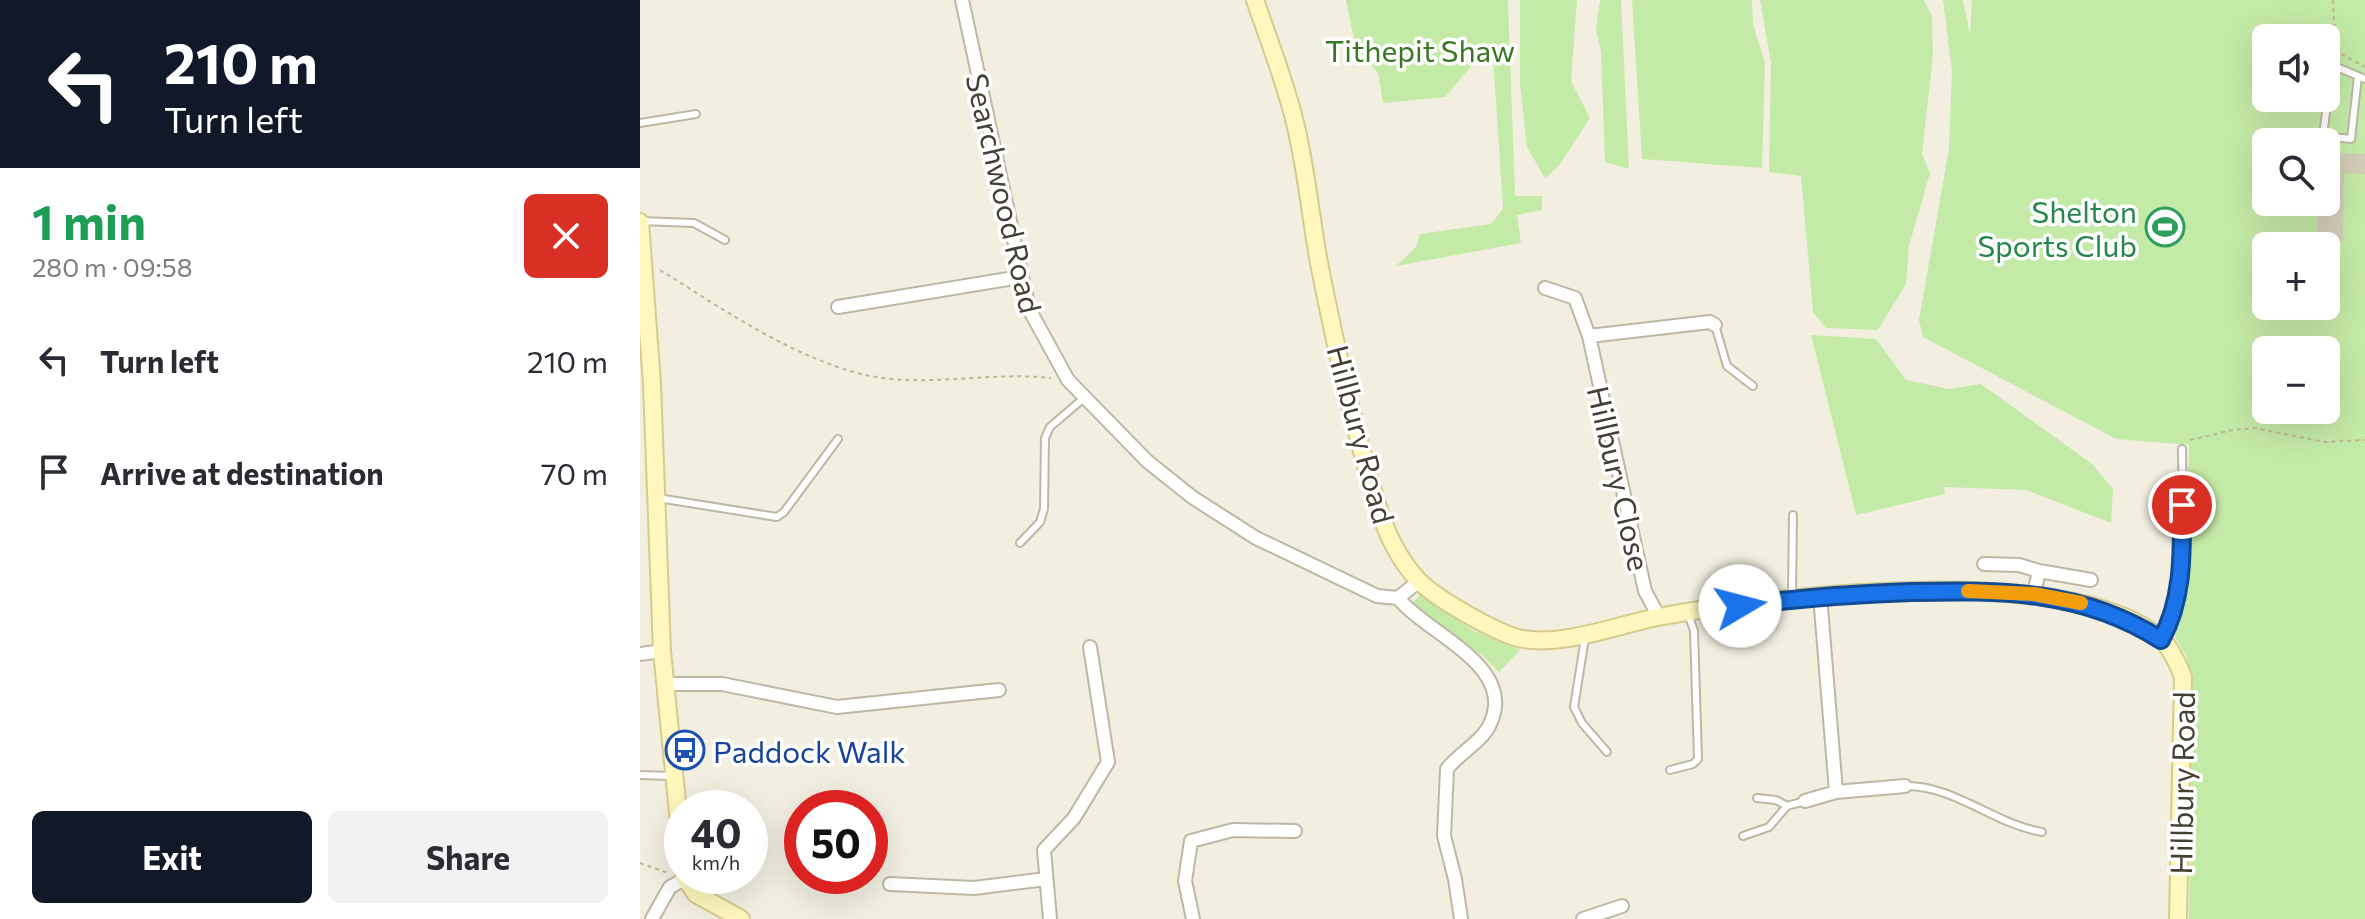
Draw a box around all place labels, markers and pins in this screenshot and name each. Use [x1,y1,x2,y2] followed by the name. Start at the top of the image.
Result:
[1977,192,2137,263] place label: Shelton Sports Club
[2144,206,2186,248] sports icon: Shelton Sports Club
[2148,471,2216,539] pin
[664,729,706,771] bus stop icon: Paddock Walk
[713,732,906,769] place label: Paddock Walk

